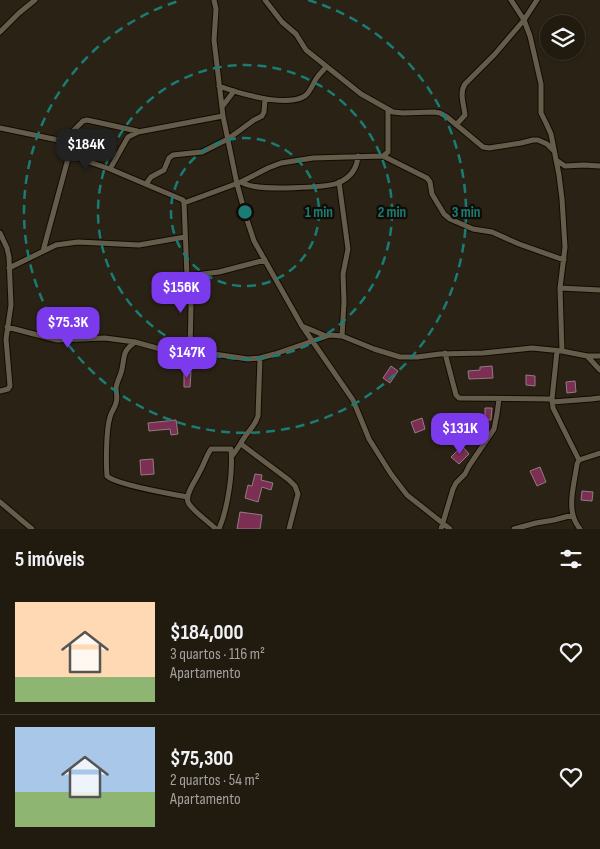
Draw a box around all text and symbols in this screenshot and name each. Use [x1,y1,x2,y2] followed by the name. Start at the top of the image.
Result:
[540,15,585,60] map controls
[540,15,585,60] button: layers
[51,128,121,171] pin: $184K
[67,135,105,154] text: $184K
[236,203,254,221] centre of rings
[305,203,333,222] text: 1 min
[378,203,406,222] text: 2 min
[452,203,480,222] text: 3 min
[146,272,216,314] pin: $156K
[163,278,199,297] text: $156K
[27,306,109,349] pin: $75.3K
[48,313,88,332] text: $75.3K
[152,336,222,379] pin: $147K
[169,343,205,362] text: $147K
[425,412,495,455] pin: $131K
[442,419,478,438] text: $131K
[557,545,585,573] icon: filters
[15,547,85,572] text: 5 imóveis
[170,620,244,645] text: $184,000
[55,622,115,682] icon: home
[557,638,585,666] icon: heart
[170,645,265,664] text: 3 quartos · 116 m²
[170,664,241,683] text: Apartamento
[170,746,233,771] text: $75,300
[55,747,115,807] icon: home
[557,763,585,791] icon: heart
[170,771,260,790] text: 2 quartos · 54 m²
[170,790,241,809] text: Apartamento

